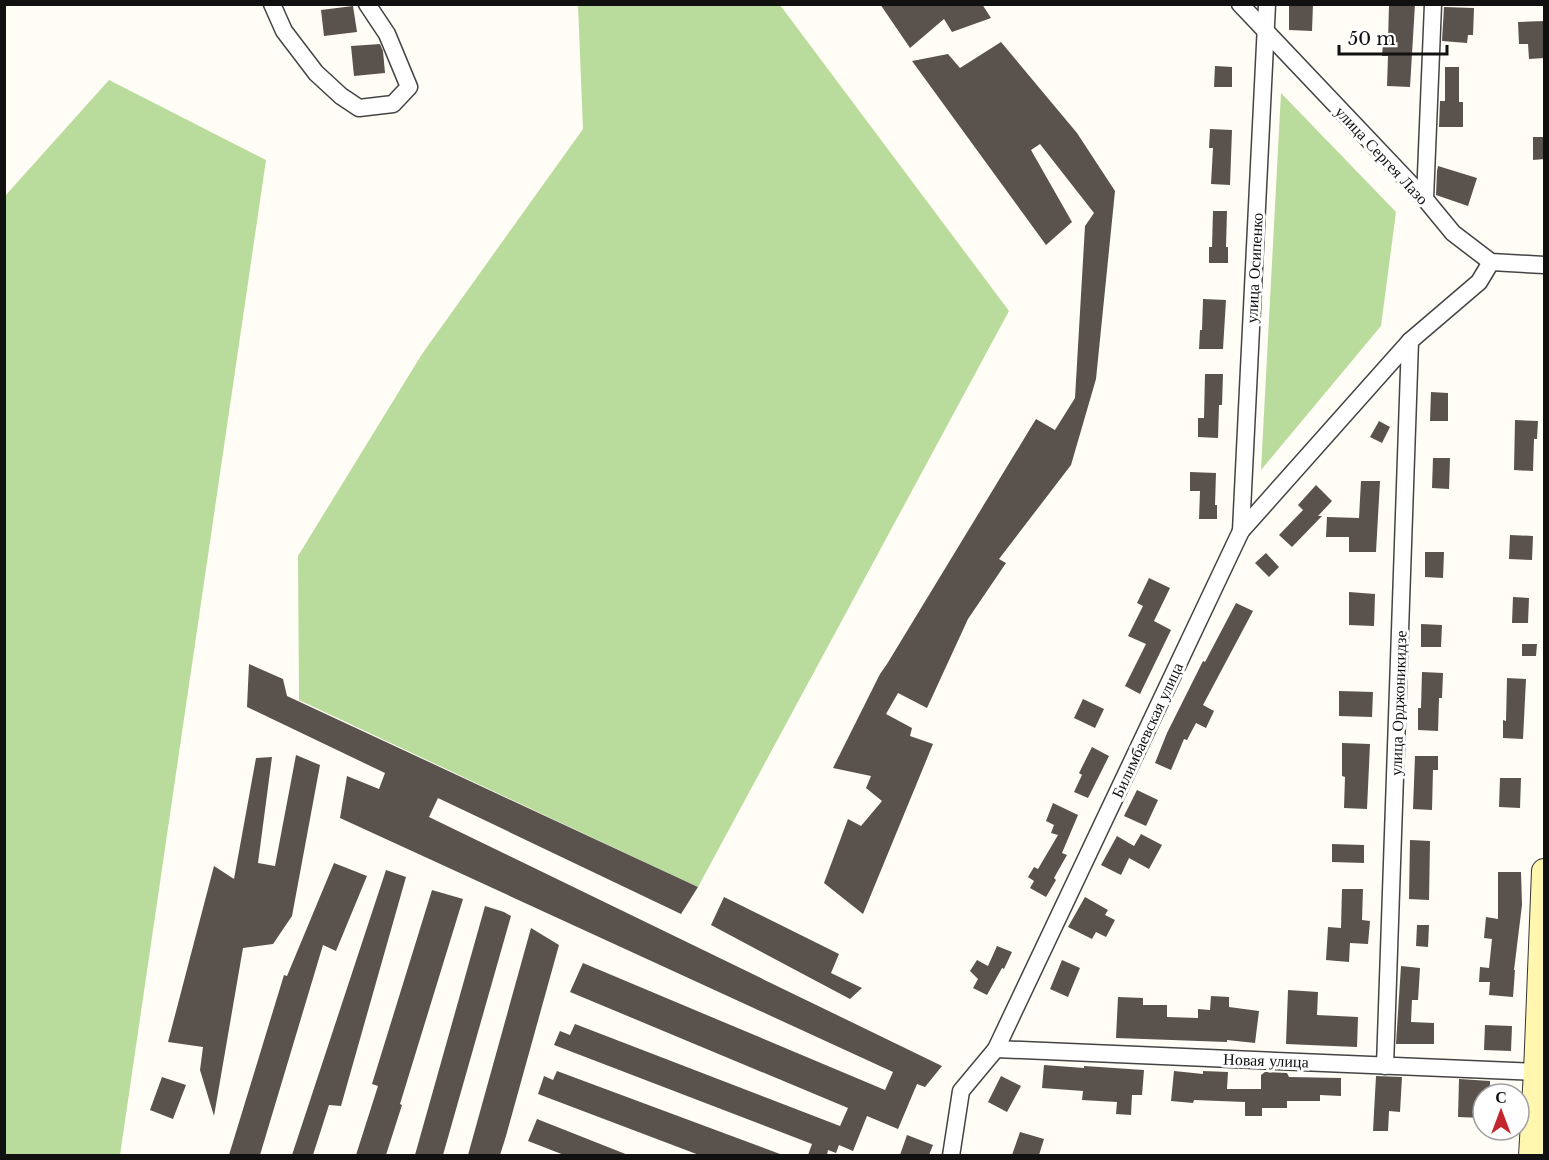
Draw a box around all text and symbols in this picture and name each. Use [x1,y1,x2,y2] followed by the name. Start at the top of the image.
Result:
[1339,18,1447,56] scale bar
[1348,28,1396,50] text: 50 m
[1331,101,1433,209] street label: улица Сергея Лазо
[1241,212,1267,324] street label: улица Осипенко
[1385,630,1411,776] street label: улица Орджоникидзе
[1107,659,1187,801] street label: Билимбаевская улица
[1223,1049,1309,1071] street label: Новая улица
[1471,1082,1531,1142] north arrow
[1495,1087,1507,1107] text: С

